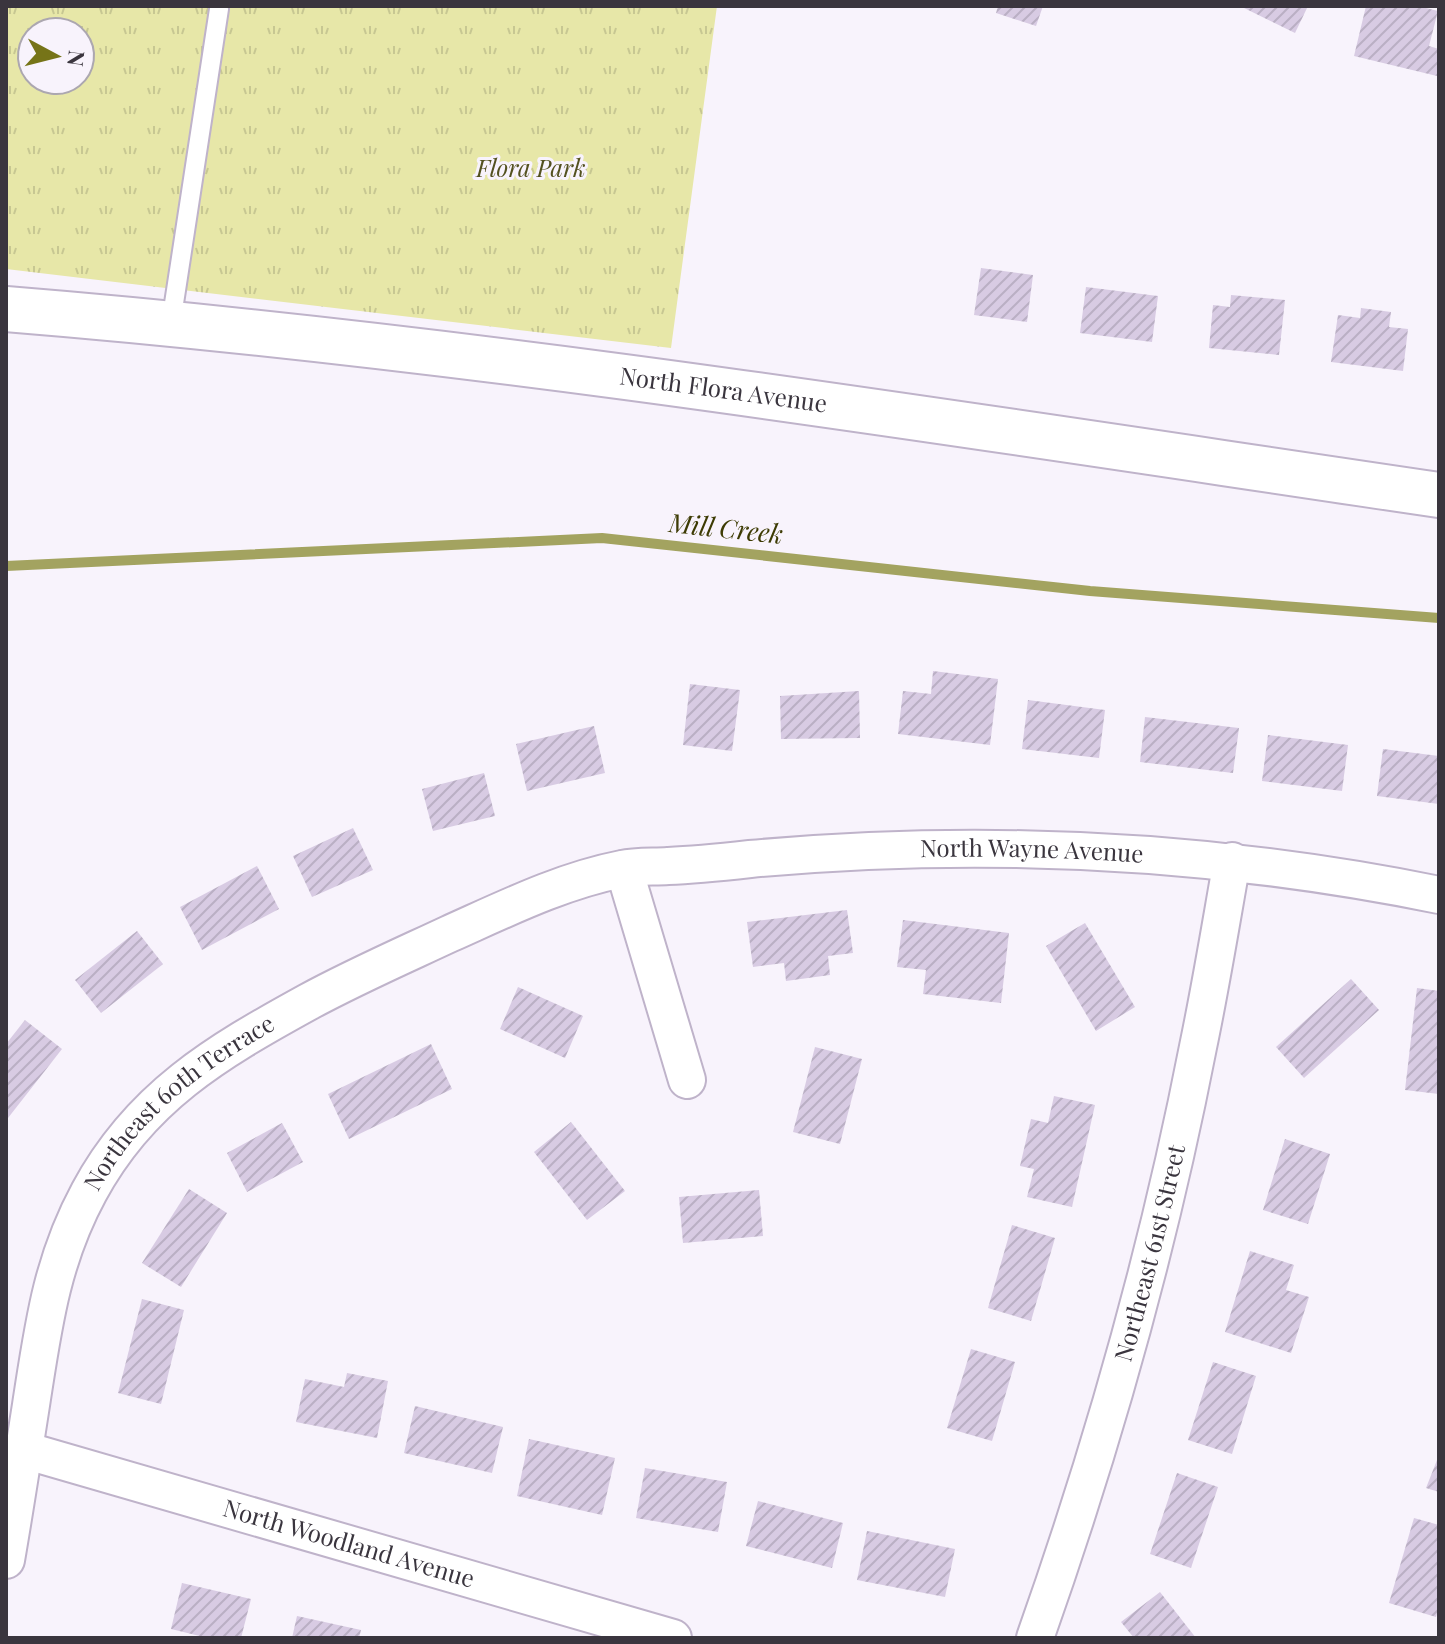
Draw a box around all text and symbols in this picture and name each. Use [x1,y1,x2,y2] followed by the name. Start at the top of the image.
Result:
[16,16,96,96] north arrow
[61,49,93,68] text: N
[475,151,586,183] park label: Flora Park
[618,358,829,419] street label: North Flora Avenue
[666,504,785,551] water label: Mill Creek
[920,831,1145,869] street label: North Wayne Avenue
[75,1006,279,1195] street label: Northeast 60th Terrace
[1106,1141,1191,1365] street label: Northeast 61st Street
[220,1491,479,1594] street label: North Woodland Avenue

